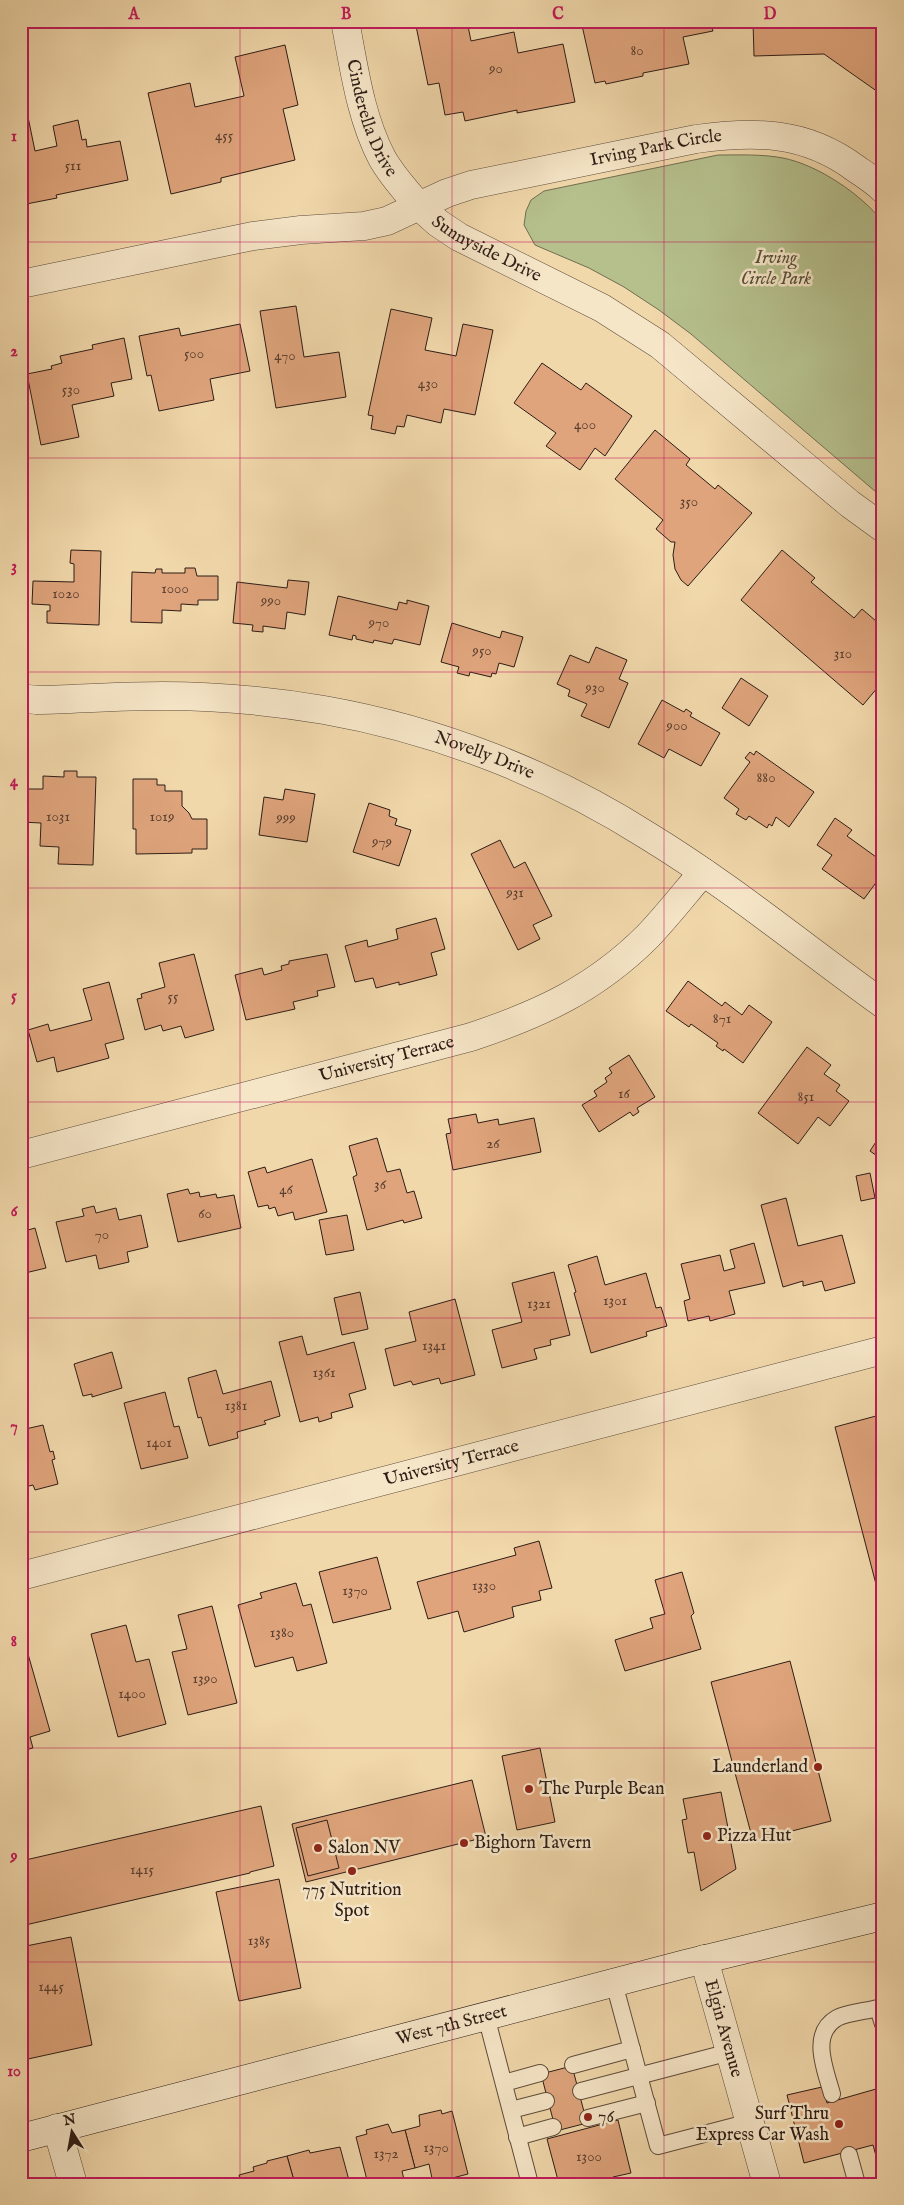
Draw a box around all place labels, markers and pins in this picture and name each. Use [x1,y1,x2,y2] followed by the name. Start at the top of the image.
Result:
[712,1756,808,1779] place label: Launderland
[812,1761,824,1773] marker: Launderland
[539,1778,665,1801] place label: The Purple Bean
[523,1783,535,1795] marker: The Purple Bean
[717,1825,791,1848] place label: Pizza Hut
[701,1830,713,1842] marker: Pizza Hut
[474,1832,592,1855] place label: Bighorn Tavern
[328,1837,402,1860] place label: Salon NV
[458,1837,470,1849] marker: Bighorn Tavern
[312,1842,324,1854] marker: Salon NV
[346,1865,358,1877] marker: 775 Nutrition Spot
[302,1879,402,1923] place label: 775 Nutrition Spot
[696,2103,829,2147] place label: Surf Thru Express Car Wash
[598,2106,614,2129] place label: 76
[582,2111,594,2123] marker: 76
[833,2118,845,2130] marker: Surf Thru Express Car Wash

